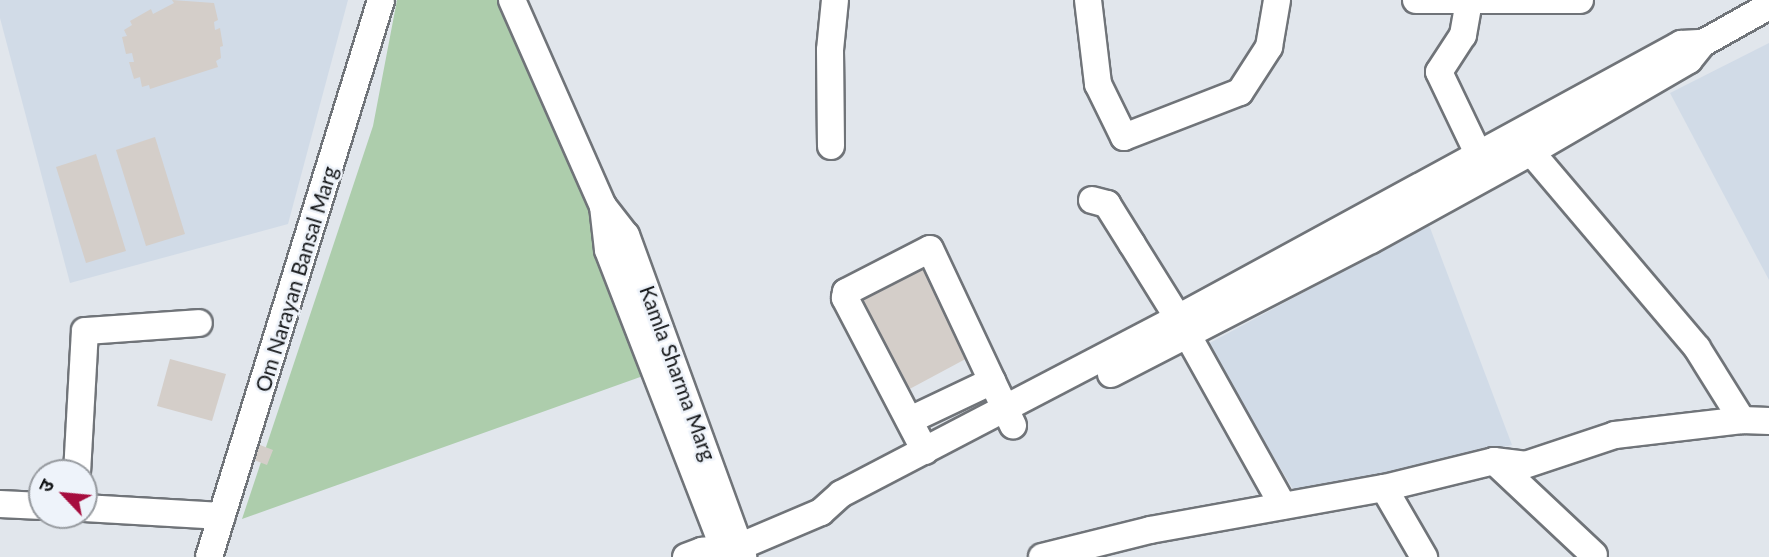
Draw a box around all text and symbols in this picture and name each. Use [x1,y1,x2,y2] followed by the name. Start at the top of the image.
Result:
[250,163,342,395] street label: Om Narayan Bansal Marg
[635,282,721,464] street label: Kamla Sharma Marg
[28,459,98,529] north arrow
[33,475,58,495] text: उ

